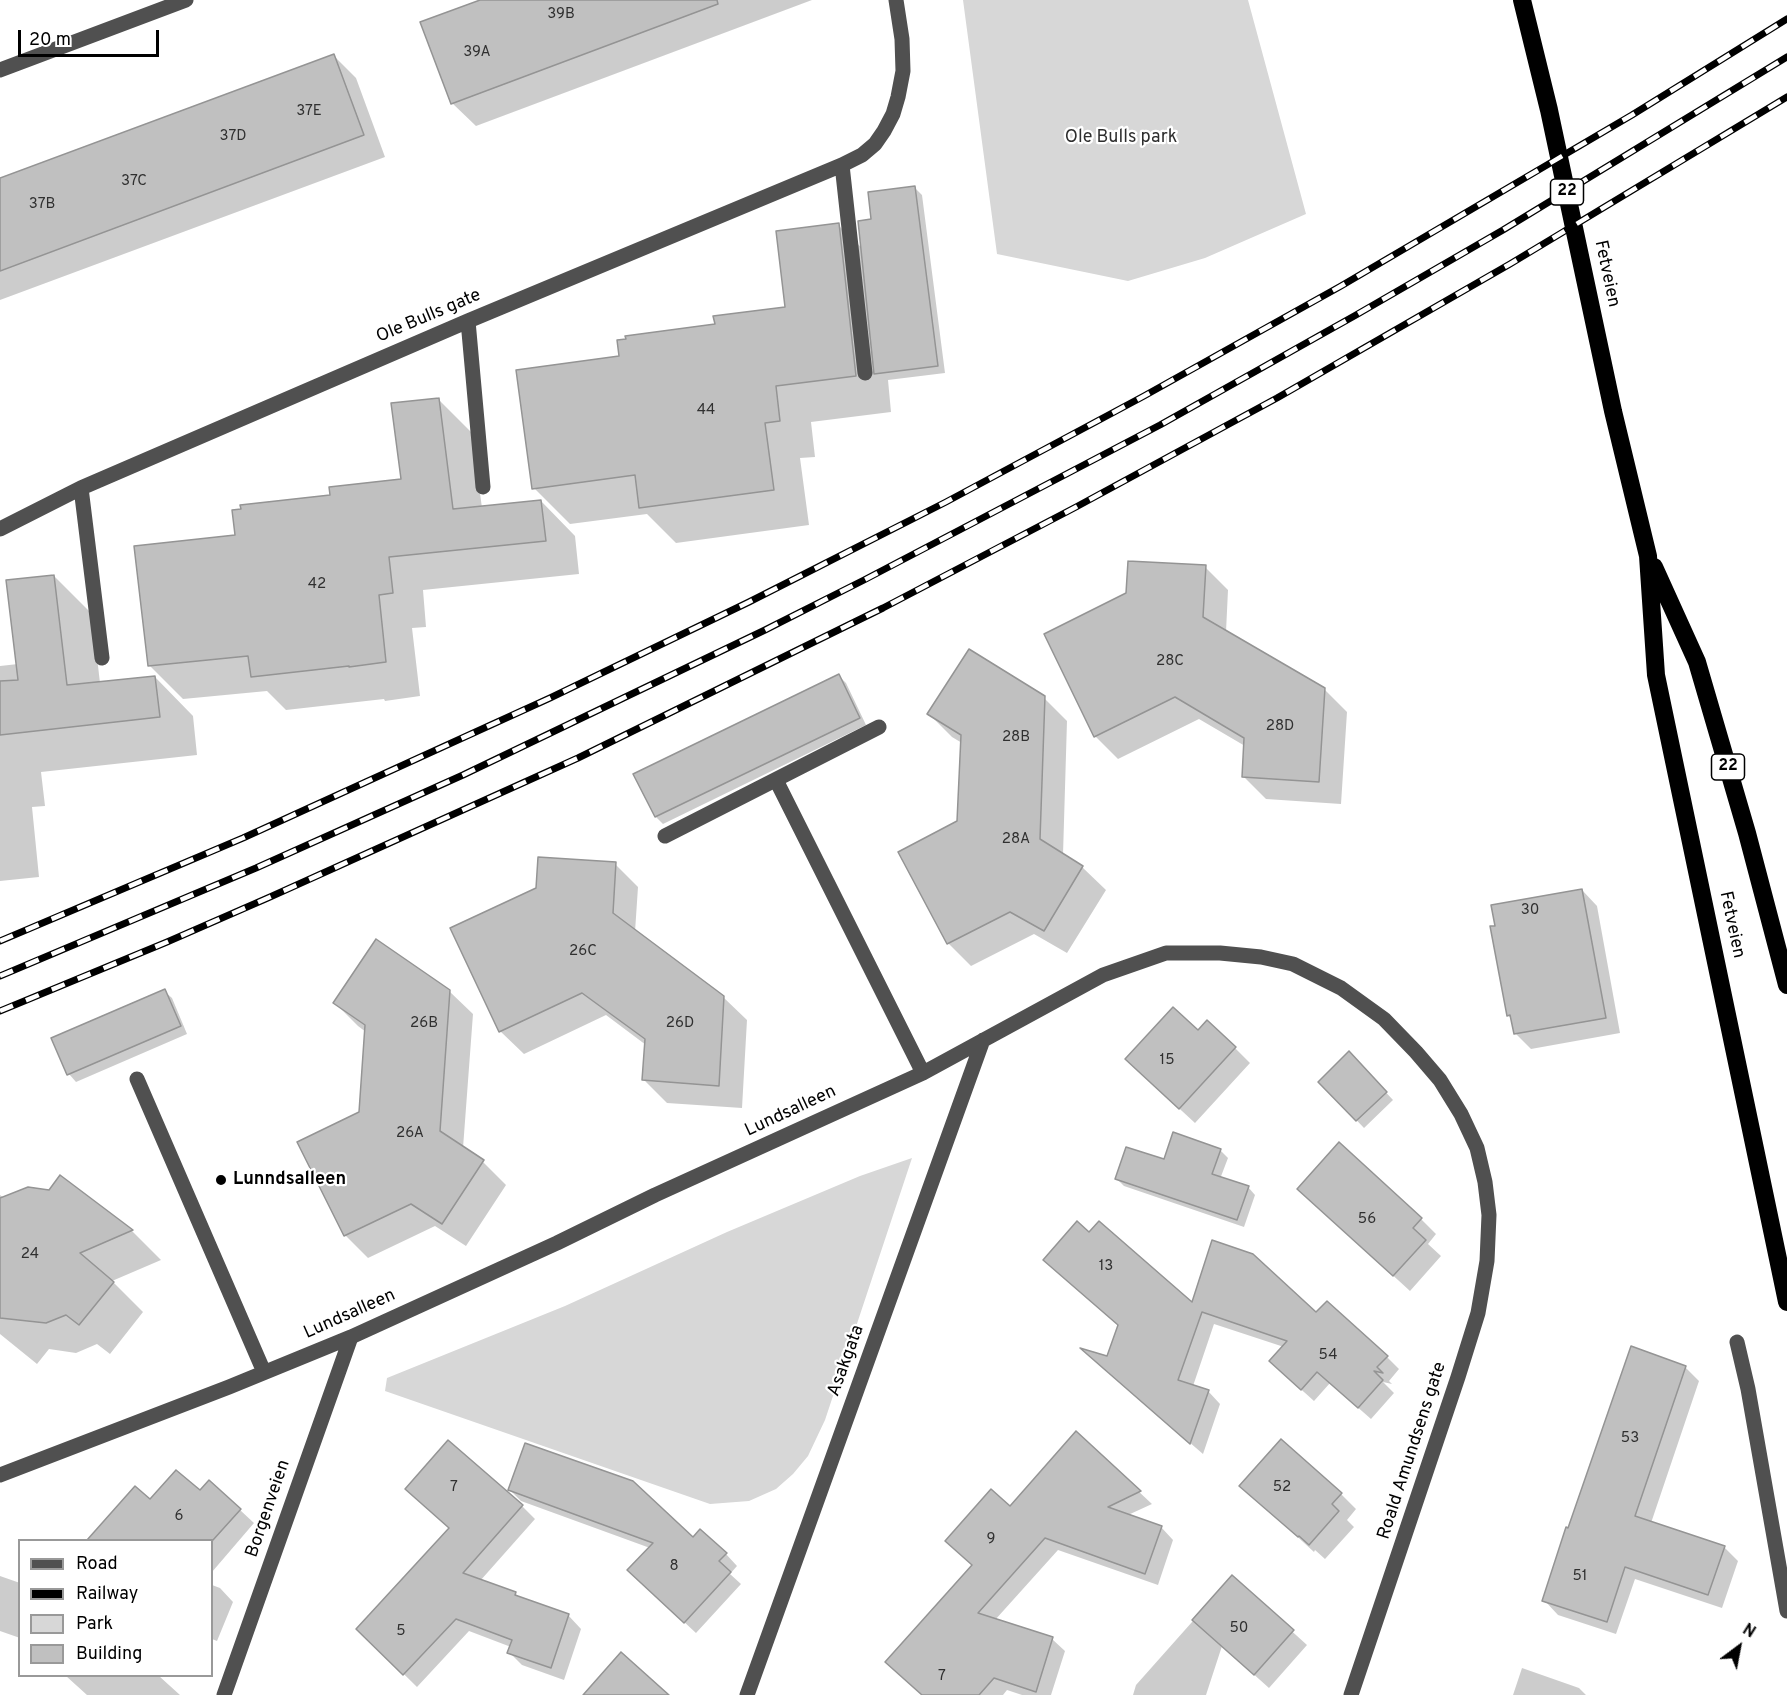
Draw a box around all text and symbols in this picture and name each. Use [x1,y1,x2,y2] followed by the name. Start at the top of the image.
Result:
[547,6,575,24] house number: 39B
[21,18,162,56] scale bar
[29,29,71,52] text: 20 m
[463,44,491,62] house number: 39A
[296,103,322,121] house number: 37E
[1065,127,1177,149] park label: Ole Bulls park
[220,128,246,146] house number: 37D
[121,173,147,191] house number: 37C
[1550,179,1584,205] road number: 22
[29,196,55,214] house number: 37B
[1588,238,1624,310] street label: Fetveien
[373,285,485,349] street label: Ole Bulls gate
[697,402,715,420] house number: 44
[308,576,326,594] house number: 42
[1156,653,1184,671] house number: 28C
[1266,718,1294,736] house number: 28D
[1002,729,1030,747] house number: 28B
[1712,754,1744,780] road number: 22
[1002,831,1030,849] house number: 28A
[1713,889,1749,961] street label: Fetveien
[1521,902,1539,920] house number: 30
[569,943,597,961] house number: 26C
[410,1015,438,1033] house number: 26B
[666,1015,694,1033] house number: 26D
[1160,1052,1174,1070] house number: 15
[742,1082,840,1142] street label: Lundsalleen
[396,1125,424,1143] house number: 26A
[233,1169,346,1191] place label: Lunndsalleen
[214,1173,228,1187] marker: Lunndsalleen
[1358,1211,1376,1229] house number: 56
[21,1246,39,1264] house number: 24
[1099,1258,1113,1276] house number: 13
[301,1285,399,1345] street label: Lundsalleen
[824,1322,870,1400] street label: Asakgata
[1319,1347,1337,1365] house number: 54
[1374,1360,1452,1542] street label: Roald Amundsens gate
[1621,1430,1639,1448] house number: 53
[242,1457,296,1561] street label: Borgenveien
[450,1479,458,1497] house number: 7
[1273,1479,1291,1497] house number: 52
[175,1508,183,1526] house number: 6
[987,1531,995,1549] house number: 9
[18,1539,213,1677] legend
[76,1553,118,1576] text: Road
[669,1558,679,1576] house number: 8
[1573,1568,1587,1586] house number: 51
[76,1583,138,1606] text: Railway
[76,1613,113,1636] text: Park
[1709,1617,1769,1677] north arrow
[1230,1620,1248,1638] house number: 50
[1738,1620,1759,1643] text: N
[396,1623,406,1641] house number: 5
[76,1643,142,1666] text: Building
[938,1668,946,1686] house number: 7

